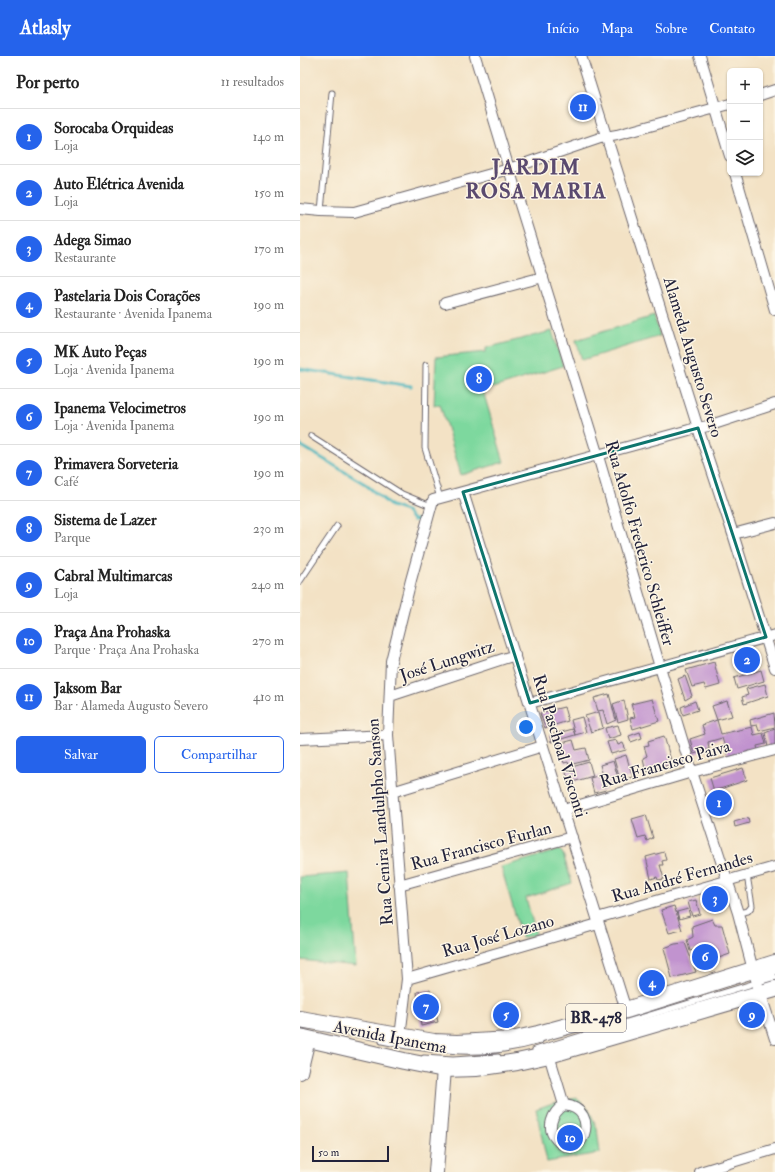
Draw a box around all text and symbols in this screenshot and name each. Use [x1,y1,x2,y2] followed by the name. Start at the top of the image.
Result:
[20,16,71,40] text: Atlasly
[546,20,579,37] text: Início
[601,20,633,37] text: Mapa
[655,20,687,37] text: Sobre
[709,20,755,37] text: Contato
[727,68,763,176] map controls
[727,68,763,104] button: +
[16,72,79,93] text: Por perto
[221,74,284,90] text: 11 resultados
[570,92,596,122] pin: 11
[727,104,763,140] button: −
[54,119,174,138] text: Sorocaba Orquideas
[27,129,31,145] text: 1
[253,129,284,145] text: 140 m
[54,138,78,154] text: Loja
[727,140,763,176] button: layers
[465,154,607,205] district label: JARDIM ROSA MARIA
[54,175,184,194] text: Auto Elétrica Avenida
[26,185,32,201] text: 2
[254,185,284,201] text: 150 m
[54,194,78,210] text: Loja
[54,231,131,250] text: Adega Simao
[27,241,32,257] text: 3
[254,241,284,257] text: 170 m
[54,250,116,266] text: Restaurante
[658,273,727,440] street label: Alameda Augusto Severo
[54,287,200,306] text: Pastelaria Dois Corações
[25,297,33,313] text: 4
[253,297,284,313] text: 190 m
[54,306,212,322] text: Restaurante · Avenida Ipanema
[54,343,147,362] text: MK Auto Peças
[26,353,32,369] text: 5
[253,353,284,369] text: 190 m
[54,362,174,378] text: Loja · Avenida Ipanema
[466,364,492,394] pin: 8
[54,399,186,418] text: Ipanema Velocimetros
[26,409,32,425] text: 6
[253,409,284,425] text: 190 m
[54,418,174,434] text: Loja · Avenida Ipanema
[601,438,680,649] street label: Rua Adolfo Frederico Schleiffer
[54,455,178,474] text: Primavera Sorveteria
[26,465,32,481] text: 7
[253,465,284,481] text: 190 m
[54,474,78,490] text: Café
[54,511,156,530] text: Sistema de Lazer
[26,521,32,537] text: 8
[253,521,284,537] text: 230 m
[54,530,90,546] text: Parque
[54,567,172,586] text: Cabral Multimarcas
[26,577,32,593] text: 9
[251,577,284,593] text: 240 m
[54,586,78,602] text: Loja
[54,623,170,642] text: Praça Ana Prohaska
[23,633,35,649] text: 10
[252,633,284,649] text: 270 m
[396,636,497,687] street label: José Lungwitz
[54,642,199,658] text: Parque · Praça Ana Prohaska
[734,645,760,675] pin: 2
[528,672,592,821] street label: Rua Paschoal Visconti
[54,679,122,698] text: Jaksom Bar
[24,689,34,705] text: 11
[253,689,284,705] text: 410 m
[54,698,208,714] text: Bar · Alameda Augusto Severo
[362,717,399,926] street label: Rua Cenira Landulpho Sanson
[516,717,536,737] your location
[597,735,734,793] street label: Rua Francisco Paiva
[16,736,146,773] button: Salvar
[154,736,284,773] button: Compartilhar
[706,788,732,818] pin: 1
[408,817,554,875] street label: Rua Francisco Furlan
[609,847,755,907] street label: Rua André Fernandes
[702,884,728,914] pin: 3
[440,910,557,963] street label: Rua José Lozano
[692,942,718,972] pin: 6
[639,968,665,998] pin: 4
[413,992,439,1022] pin: 7
[493,1000,519,1030] pin: 5
[739,1000,765,1030] pin: 9
[566,1004,626,1032] road number: BR-478
[330,1016,450,1059] street label: Avenida Ipanema
[557,1123,583,1153] pin: 10
[312,1144,389,1163] scale bar
[318,1146,339,1159] text: 50 m

